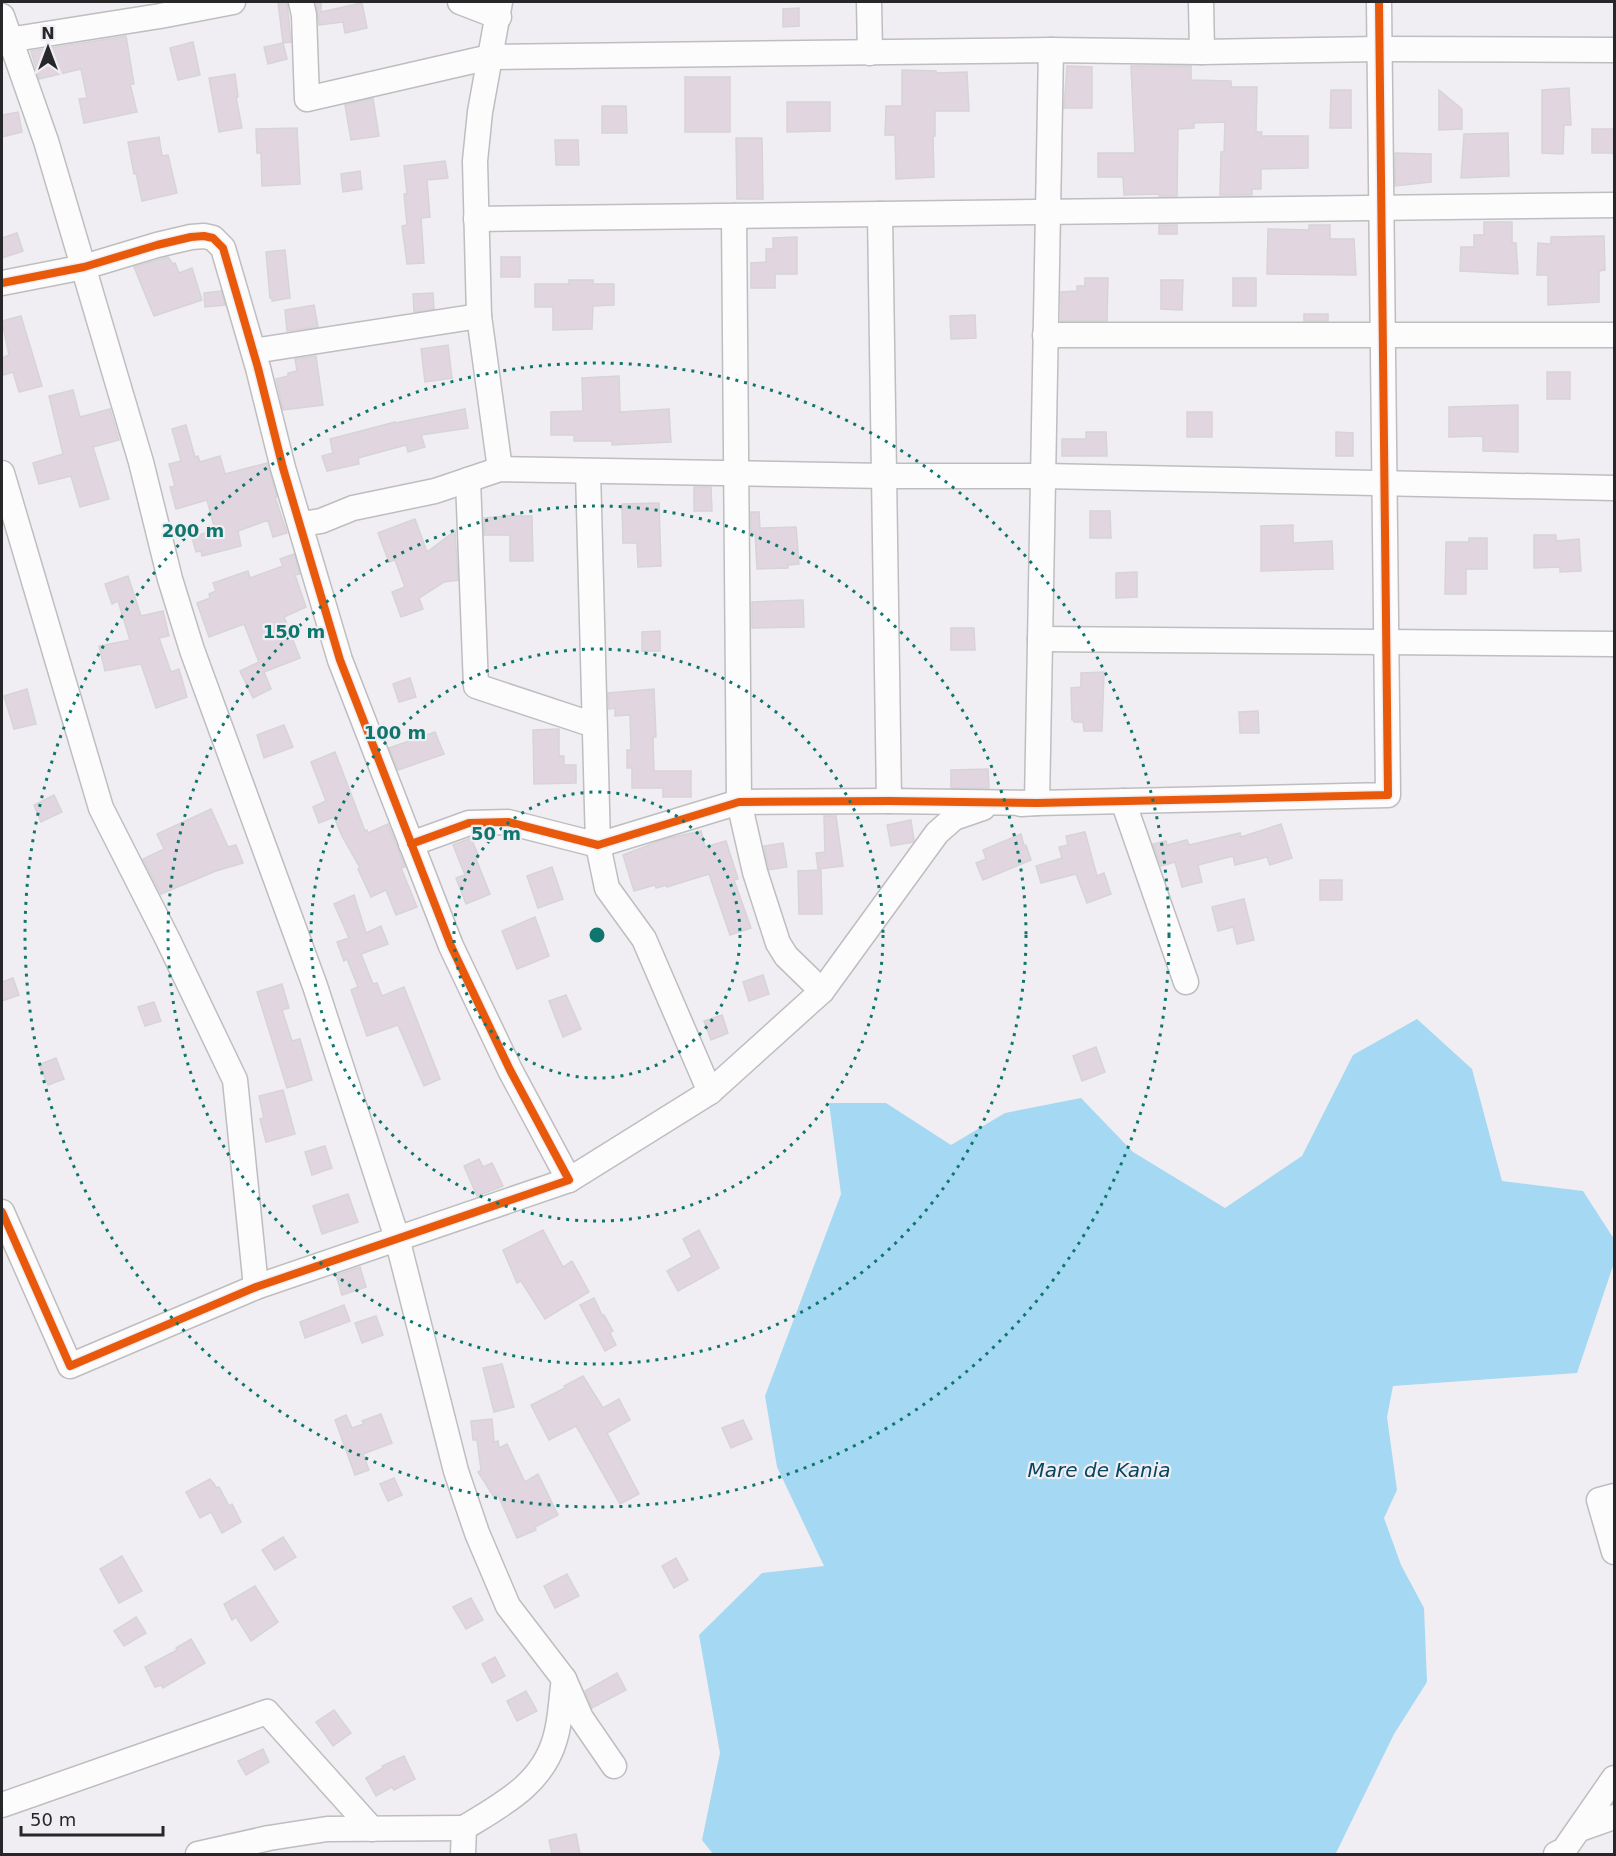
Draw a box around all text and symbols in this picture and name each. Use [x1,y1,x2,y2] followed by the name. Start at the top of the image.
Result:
[18,18,78,78] north arrow
[41,24,55,43] text: N
[162,520,224,541] text: 200 m
[263,621,325,642] text: 150 m
[364,722,426,743] text: 100 m
[471,823,521,844] text: 50 m
[587,925,607,945] centre of rings
[1028,1458,1170,1482] water label: Mare de Kania
[21,1799,164,1837] scale bar
[30,1809,76,1830] text: 50 m

